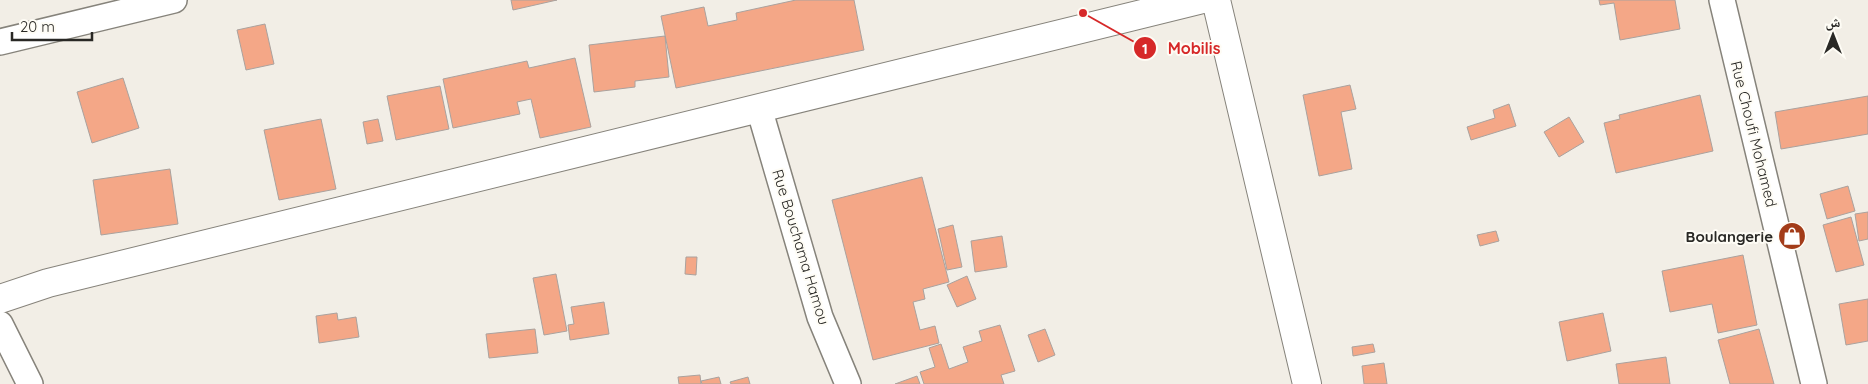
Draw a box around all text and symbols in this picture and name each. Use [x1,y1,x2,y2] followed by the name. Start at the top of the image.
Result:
[12,10,92,42] scale bar
[1808,10,1858,60] north arrow
[1826,13,1841,31] text: ش
[20,17,55,36] text: 20 m
[1132,33,1230,64] callout: Mobilis
[1168,38,1221,58] text: Mobilis
[1142,39,1148,58] text: 1
[1727,59,1781,209] street label: Rue Choufi Mohamed
[768,167,834,327] street label: Rue Bouchama Hamou
[1777,221,1807,251] shop icon: Boulangerie
[1686,227,1773,246] place label: Boulangerie

